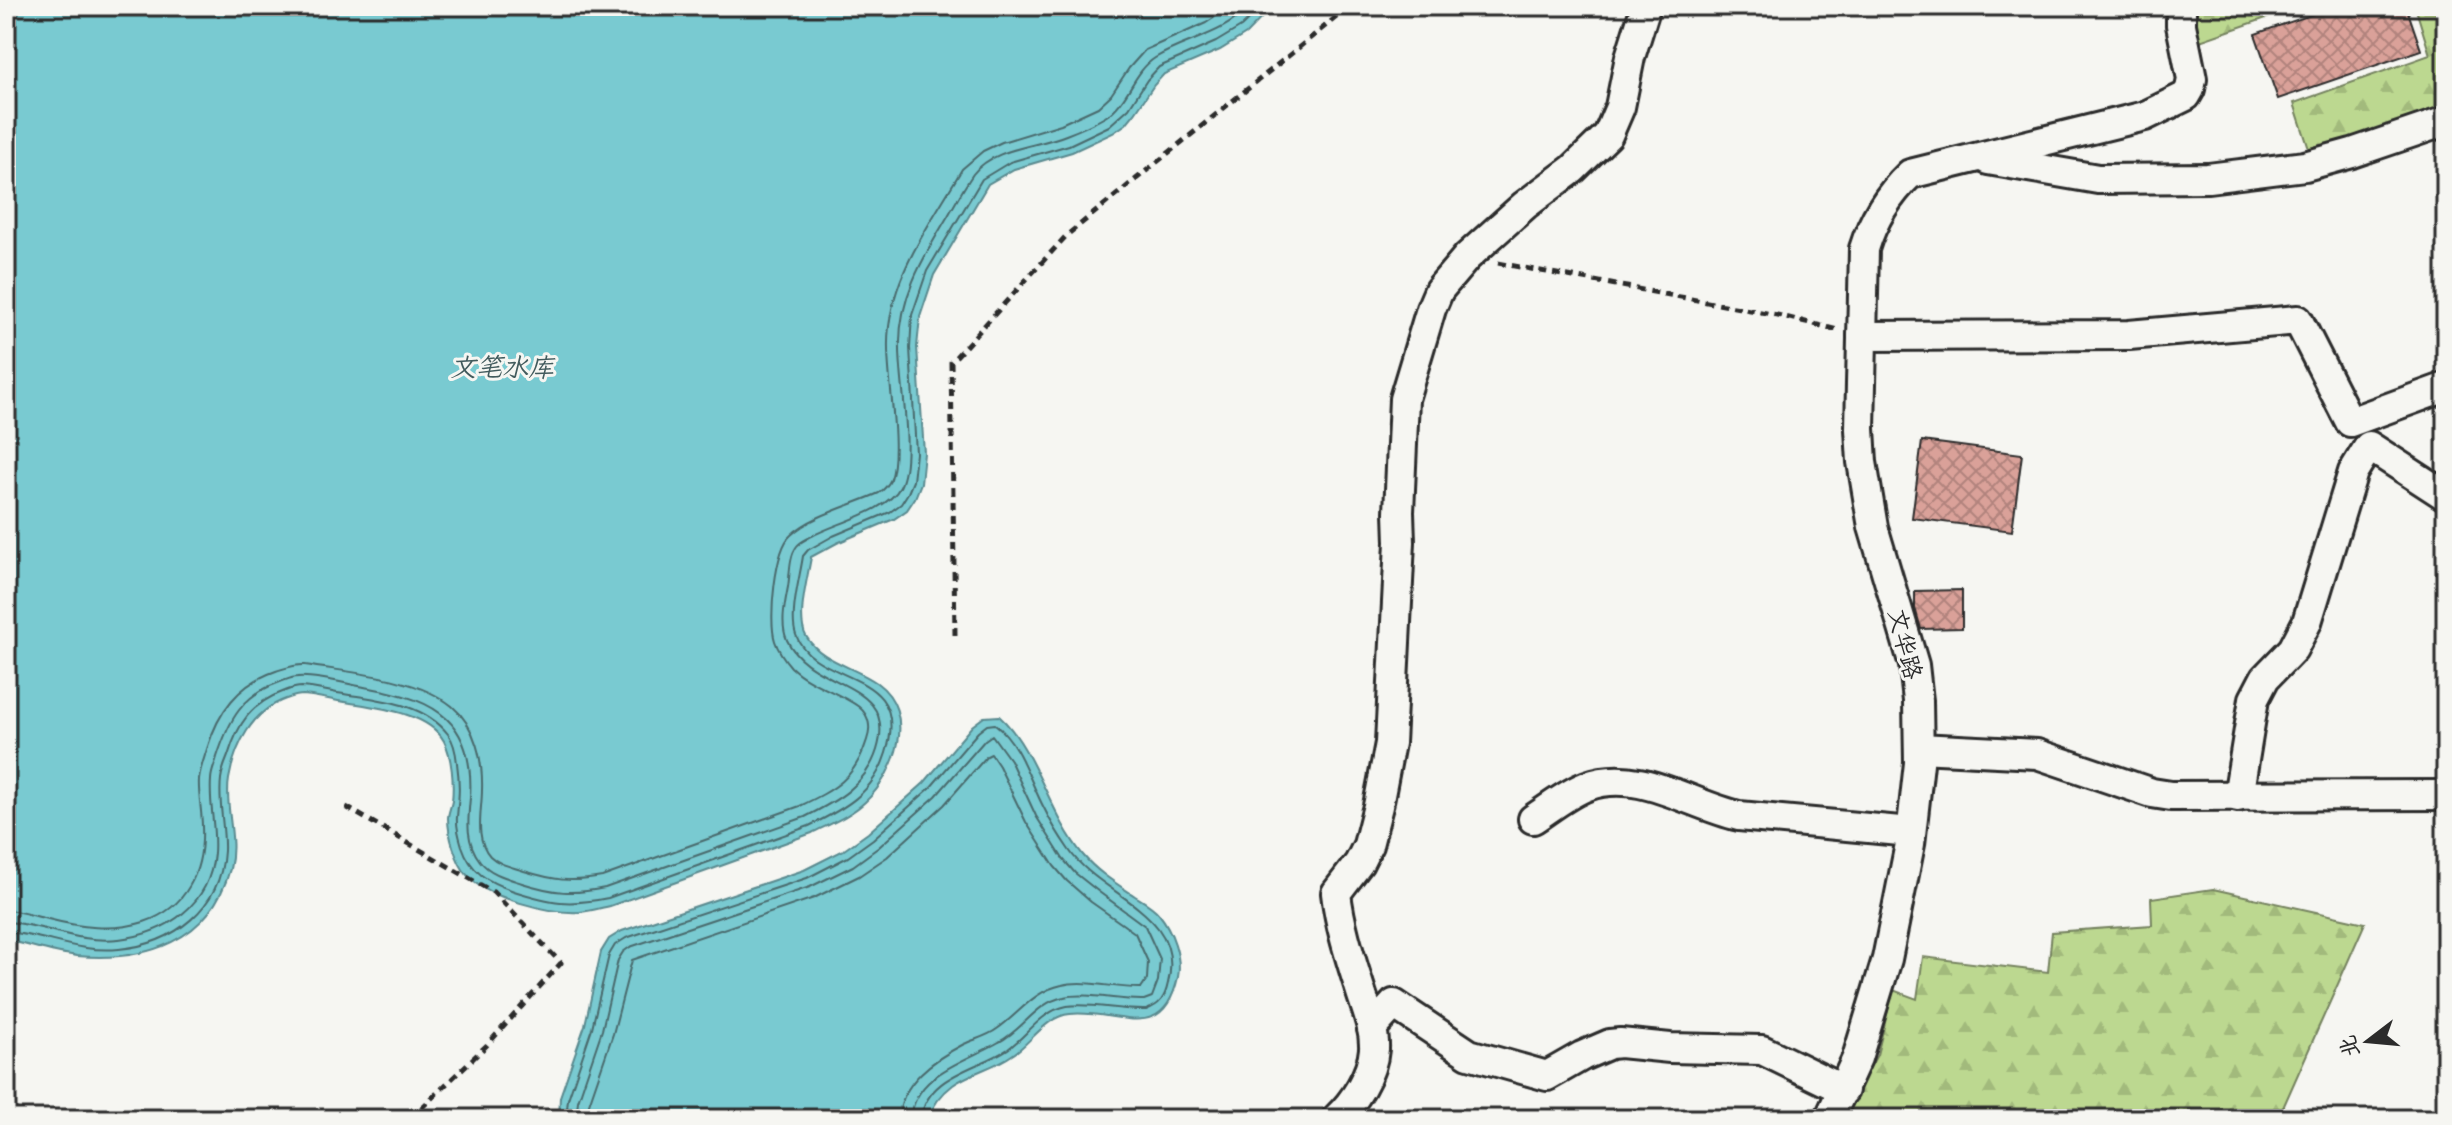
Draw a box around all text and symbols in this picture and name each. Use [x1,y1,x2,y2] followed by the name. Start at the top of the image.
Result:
[450,350,556,386] water label: 文笔水库
[1879,605,1929,683] street label: 文华路
[2328,1001,2408,1081] north arrow
[2332,1031,2368,1061] text: 北

